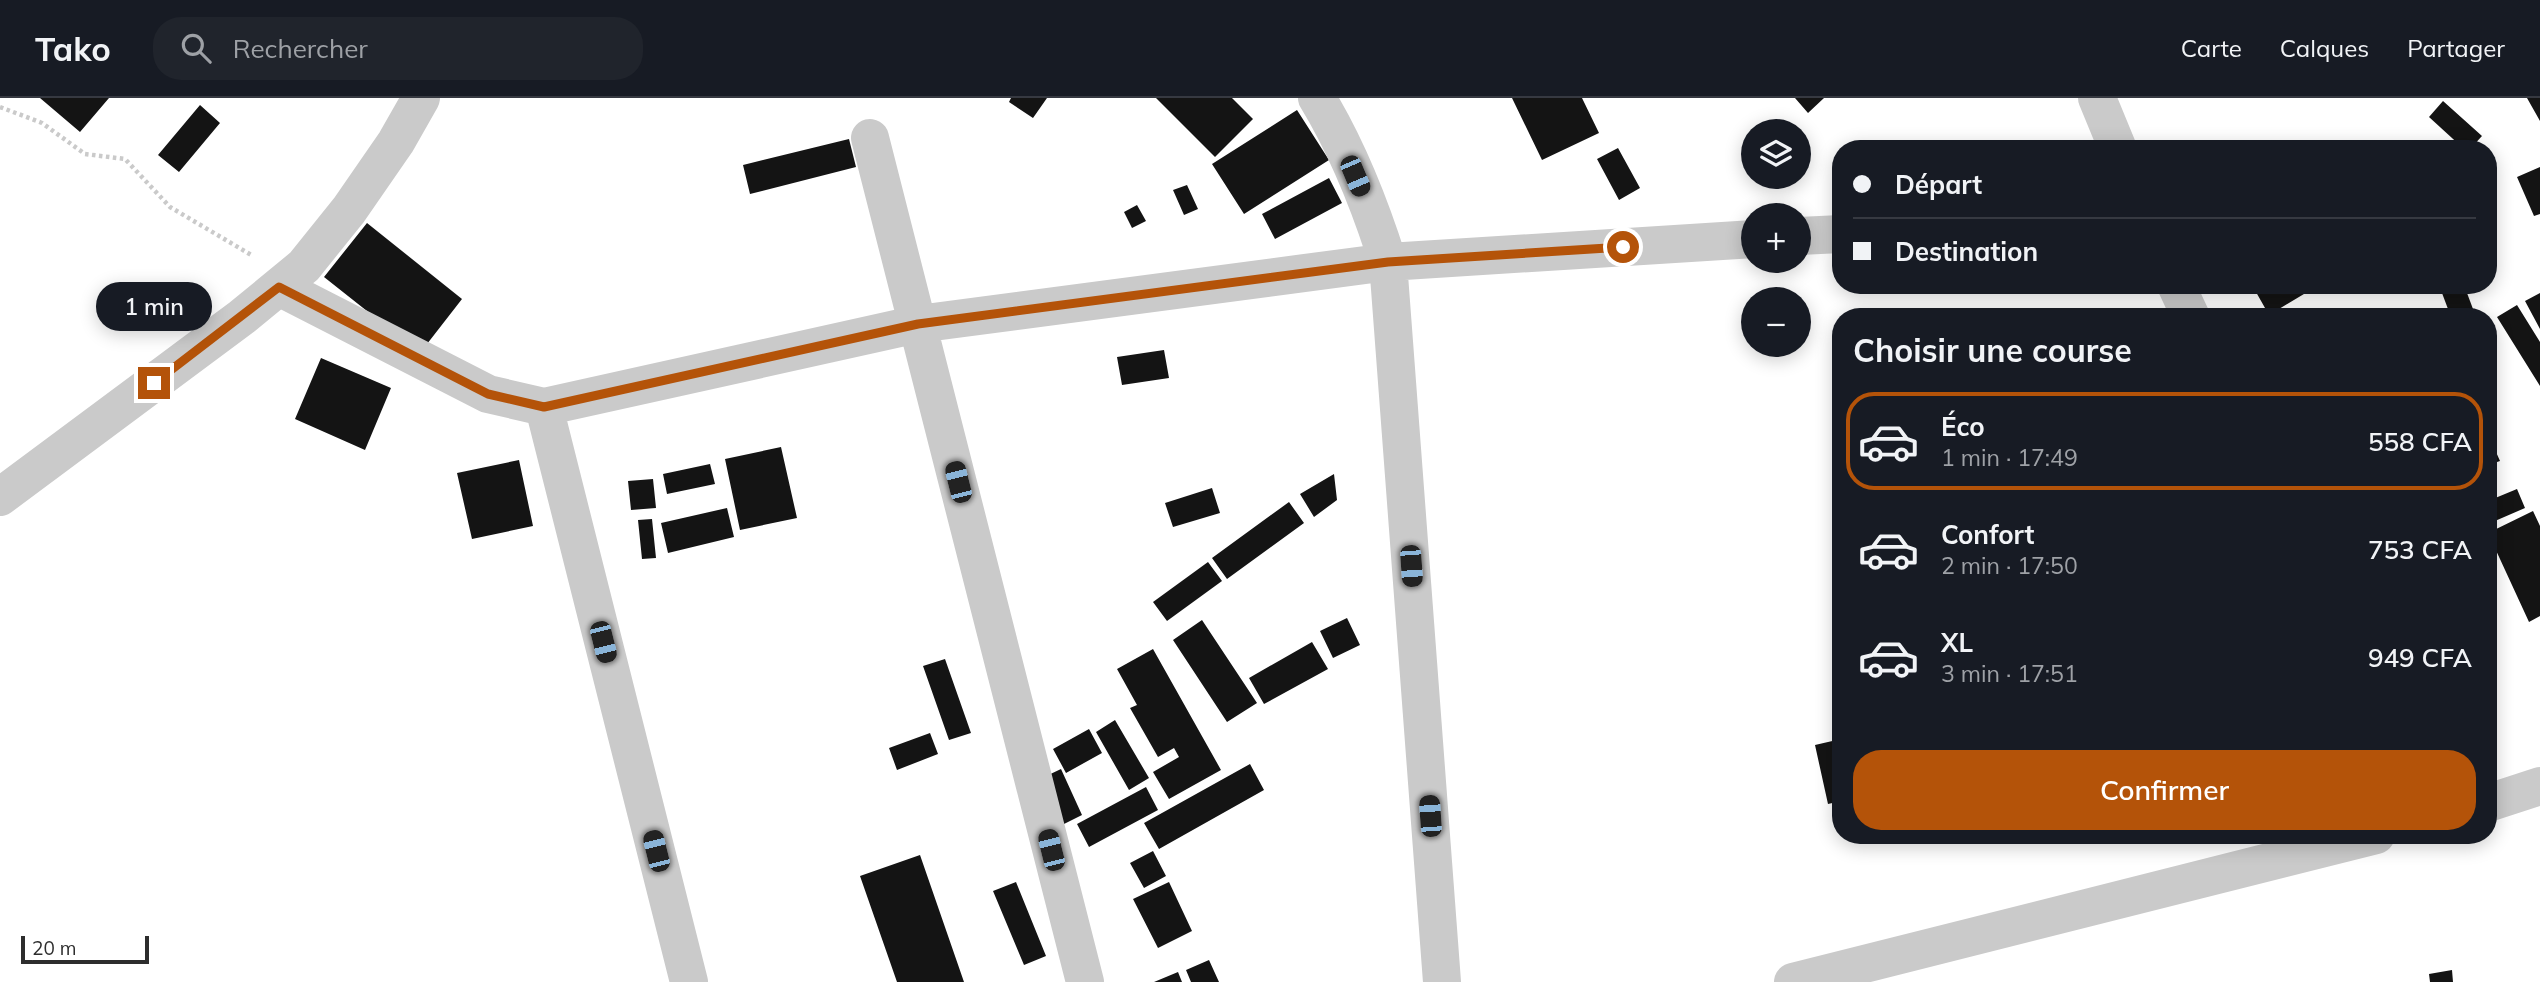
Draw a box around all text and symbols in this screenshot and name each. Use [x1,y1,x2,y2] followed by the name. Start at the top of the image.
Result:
[153,17,643,80] search box
[35,28,111,69] text: Tako
[177,29,215,67] icon: search
[233,32,368,65] text: Rechercher
[2181,33,2242,63] text: Carte
[2280,33,2369,63] text: Calques
[2407,33,2505,63] text: Partager
[1741,119,1811,357] map controls
[1741,119,1811,189] button: layers
[1338,153,1373,199] car
[1895,168,1982,201] text: Départ
[1741,203,1811,273] button: +
[1607,231,1639,263] route start
[1895,235,2038,268] text: Destination
[96,282,212,330] callout: 1 min
[1741,287,1811,357] button: −
[124,292,184,321] text: 1 min
[1853,330,2132,370] text: Choisir une course
[138,367,170,399] route end
[1857,410,1920,473] icon: car
[1941,410,1985,443] text: Éco
[2368,425,2472,458] text: 558 CFA
[1941,443,2078,472] text: 1 min · 17:49
[943,459,974,505] car
[1857,518,1920,581] icon: car
[1941,518,2034,551] text: Confort
[2368,533,2472,566] text: 753 CFA
[1400,544,1423,588] car
[1941,551,2078,580] text: 2 min · 17:50
[588,619,619,665] car
[1857,626,1920,689] icon: car
[1941,626,1973,659] text: XL
[2368,641,2472,674] text: 949 CFA
[1941,659,2078,688] text: 3 min · 17:51
[1853,750,2476,830] button: Confirmer
[1419,794,1442,838] car
[1036,827,1067,873] car
[641,828,672,874] car
[21,933,149,965] scale bar
[32,936,76,960] text: 20 m

